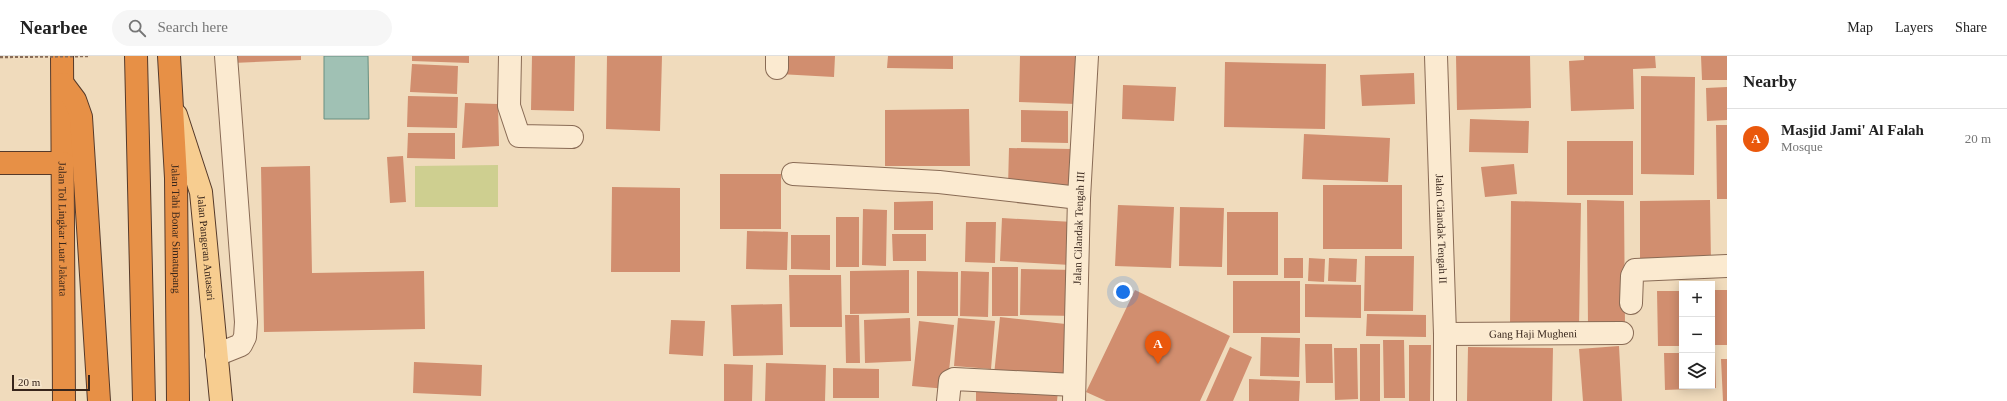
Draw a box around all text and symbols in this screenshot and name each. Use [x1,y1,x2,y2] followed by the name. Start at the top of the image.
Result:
[112,10,392,46] search box
[20,17,88,38] text: Nearbee
[126,17,148,39] icon: search
[158,19,228,35] text: Search here
[1847,20,1873,35] text: Map
[1895,20,1933,35] text: Layers
[1955,20,1987,35] text: Share
[1743,72,1797,91] text: Nearby
[1781,122,1924,138] text: Masjid Jami' Al Falah
[1751,131,1761,146] text: A
[1965,131,1991,146] text: 20 m
[1781,139,1823,154] text: Mosque
[57,162,69,297] street label: Jalan Tol Lingkar Luar Jakarta
[169,164,183,294] street label: Jalan Tahi Bonar Simatupang
[1071,171,1087,285] street label: Jalan Cilandak Tengah III
[1434,174,1449,284] street label: Jalan Cilandak Tengah II
[195,195,217,301] street label: Jalan Pangeran Antasari
[1679,281,1715,389] map controls
[1679,281,1715,317] button: +
[1113,282,1133,302] your location
[1679,317,1715,353] button: −
[1489,327,1577,340] street label: Gang Haji Mugheni
[1145,331,1171,364] pin: A
[1679,353,1715,389] button: layers
[12,373,90,392] scale bar
[18,376,40,388] text: 20 m

